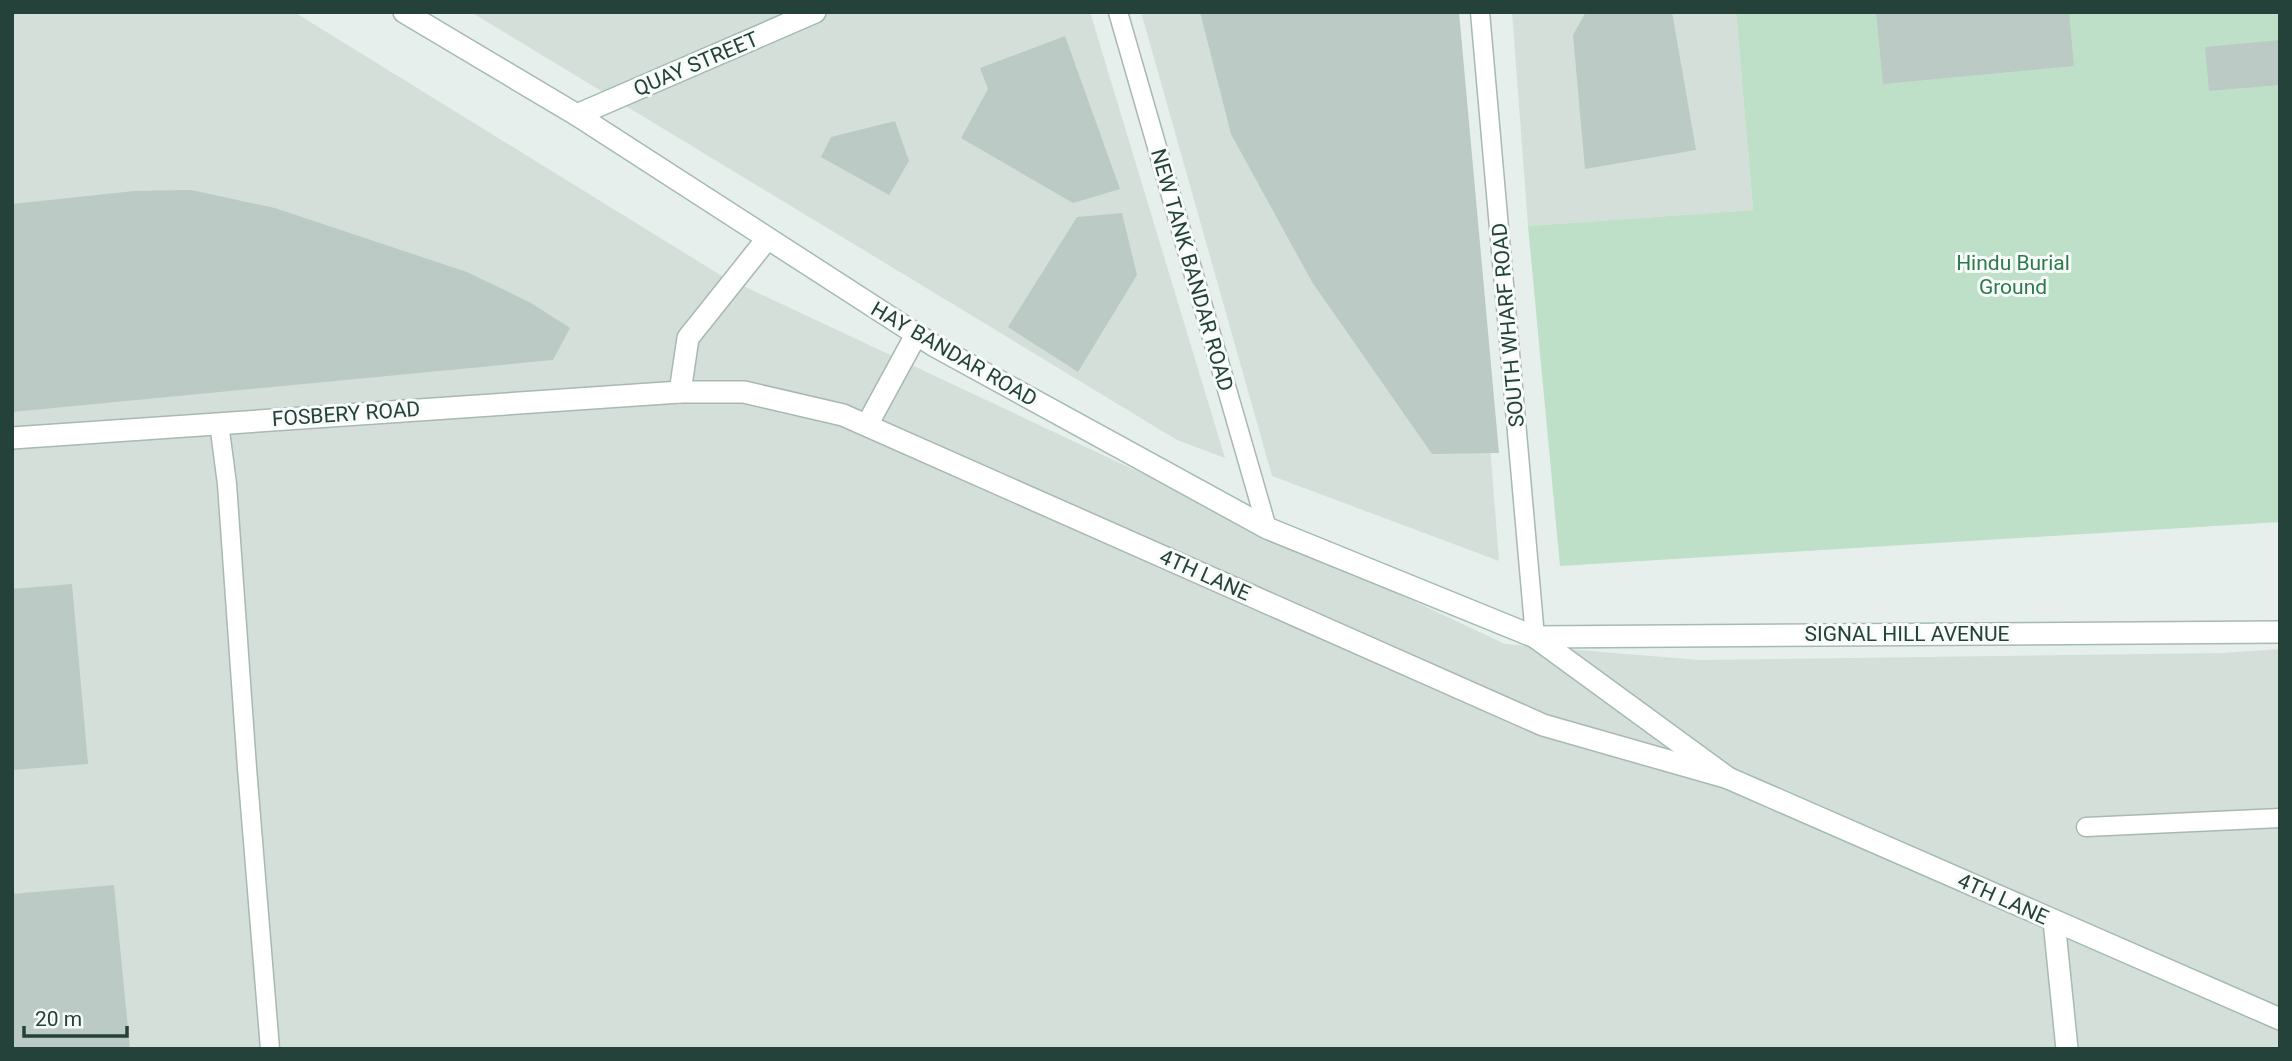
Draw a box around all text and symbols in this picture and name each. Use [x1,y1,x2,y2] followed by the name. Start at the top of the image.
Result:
[630,27,762,101] street label: QUAY STREET
[1146,146,1238,394] street label: NEW TANK BANDAR ROAD
[1487,222,1529,428] street label: SOUTH WHARF ROAD
[1956,251,2070,299] park label: Hindu Burial Ground
[867,297,1041,411] street label: HAY BANDAR ROAD
[271,397,421,431] street label: FOSBERY ROAD
[1156,544,1254,606] street label: 4TH LANE
[1804,622,2010,646] street label: SIGNAL HILL AVENUE
[1954,868,2052,930] street label: 4TH LANE
[24,995,128,1038] scale bar
[35,1007,82,1031] text: 20 m

